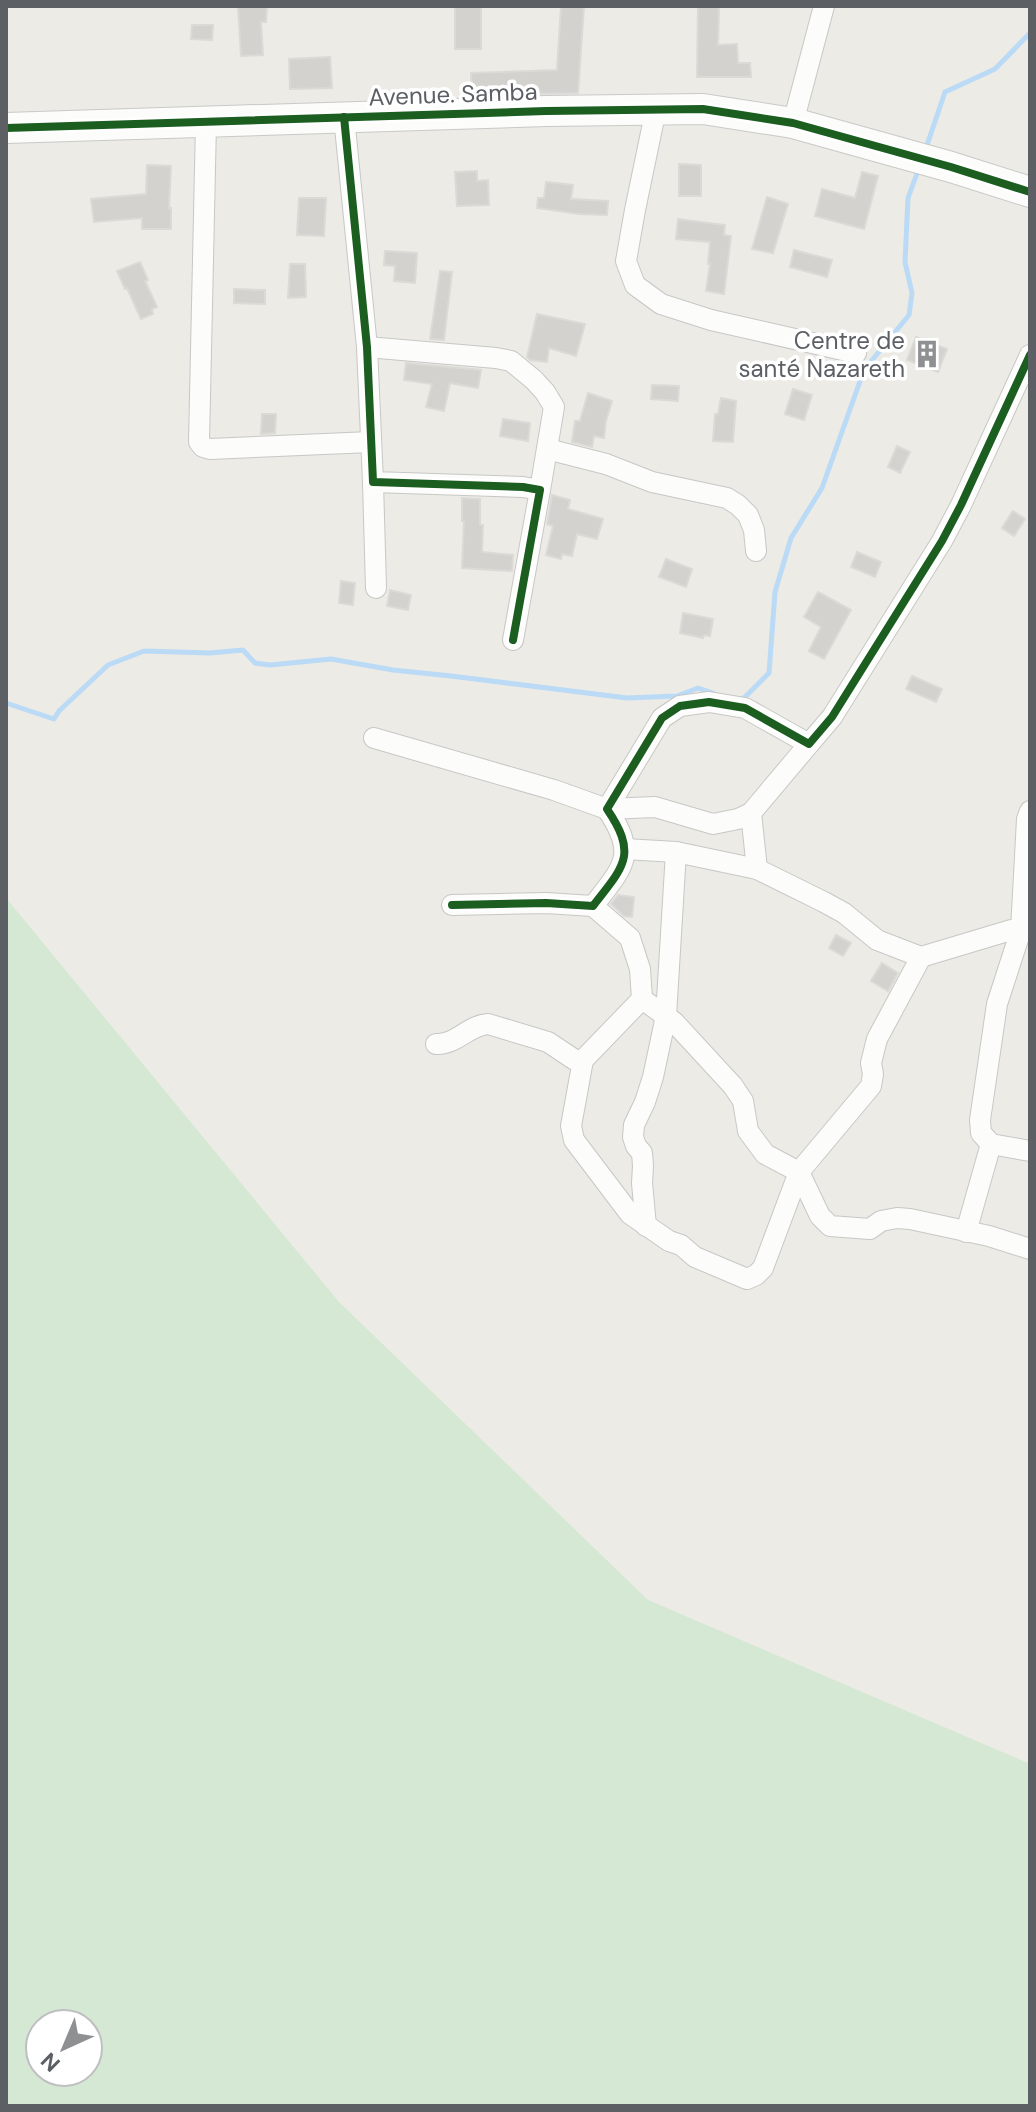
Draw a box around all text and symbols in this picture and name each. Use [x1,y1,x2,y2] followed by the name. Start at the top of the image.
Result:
[368,76,538,112] street label: Avenue. Samba
[738,325,905,384] place label: Centre de santé Nazareth
[912,339,942,369] building icon: Centre de santé Nazareth
[24,2008,104,2088] north arrow
[35,2046,66,2078] text: N

